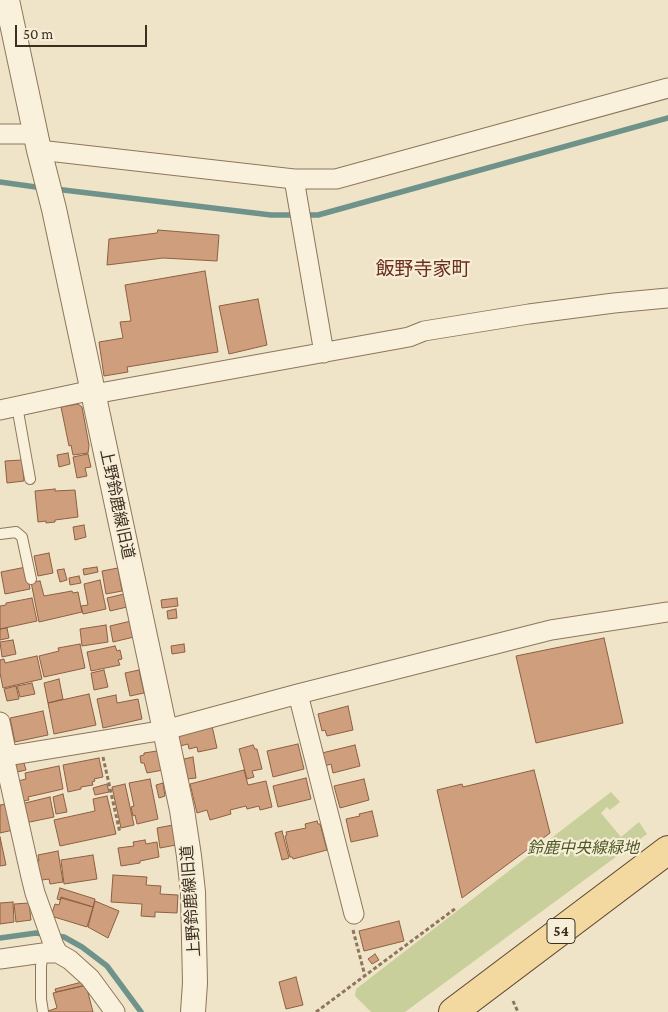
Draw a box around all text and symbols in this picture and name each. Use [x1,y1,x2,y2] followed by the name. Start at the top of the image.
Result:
[18,15,150,47] scale bar
[23,26,53,42] text: 50 m
[376,258,470,280] district label: 飯野寺家町
[96,447,138,561] street label: 上野鈴鹿線旧道
[527,838,639,858] park label: 鈴鹿中央線緑地
[178,844,204,958] street label: 上野鈴鹿線旧道
[547,918,575,944] road number: 54

